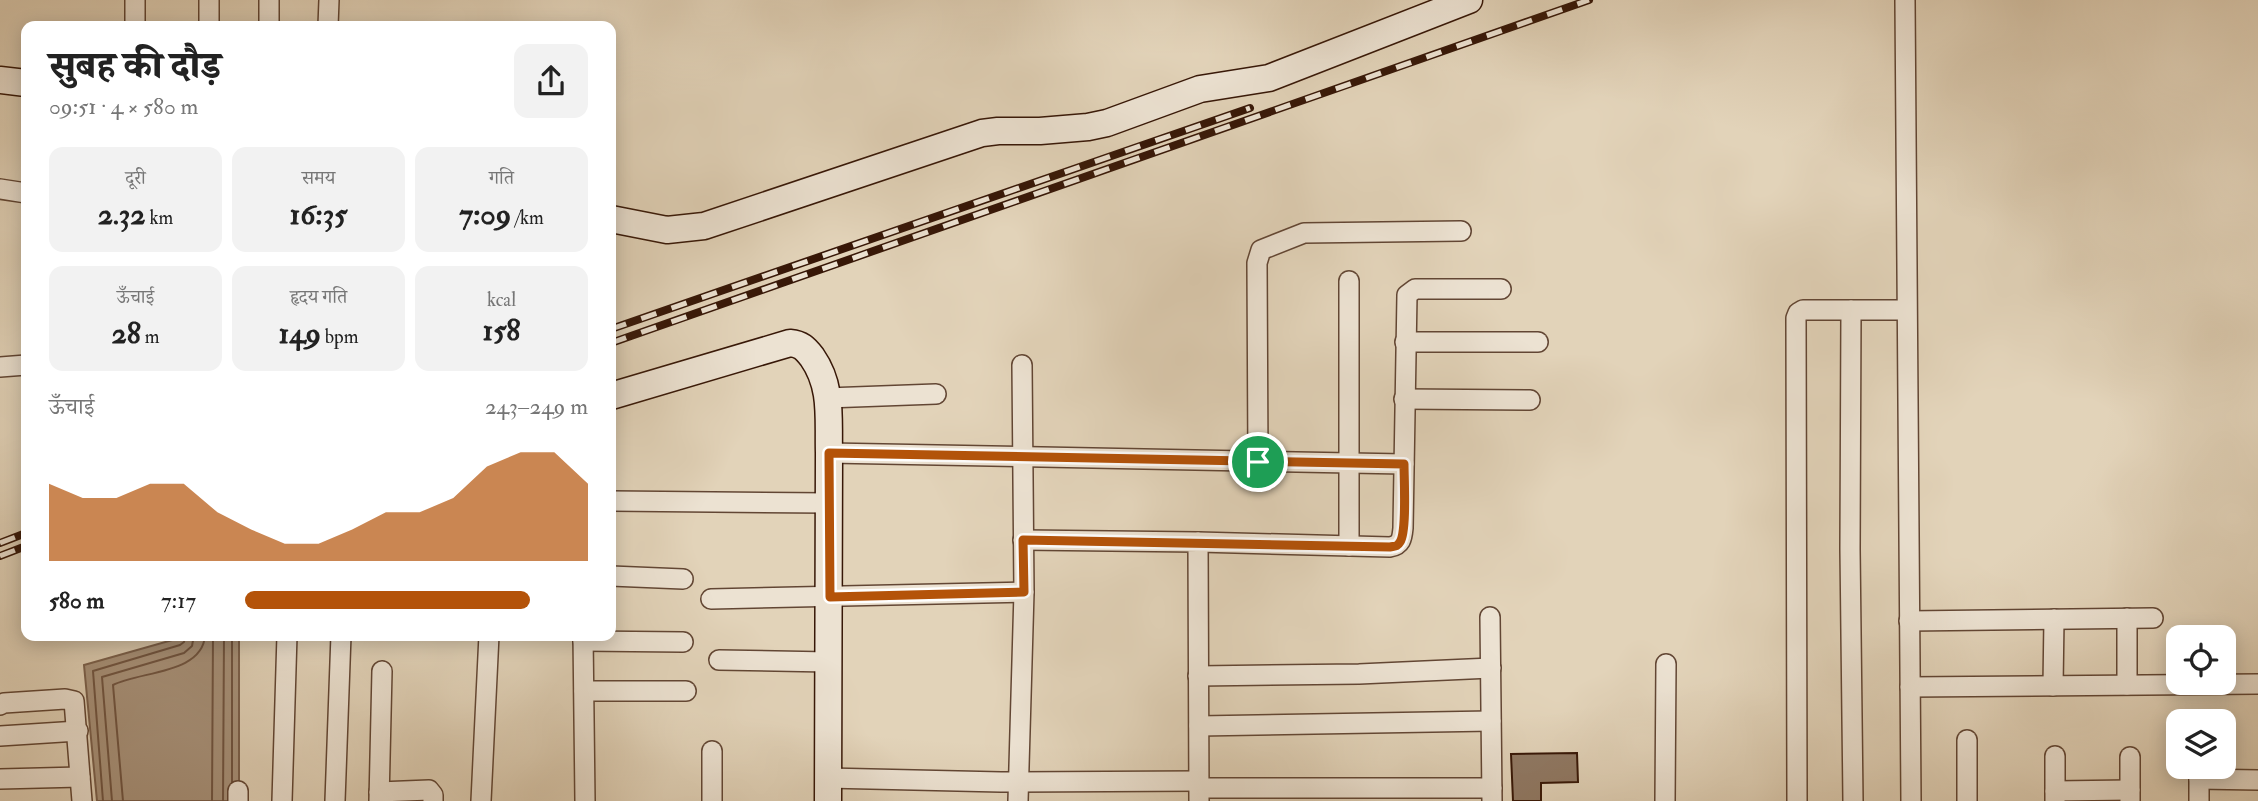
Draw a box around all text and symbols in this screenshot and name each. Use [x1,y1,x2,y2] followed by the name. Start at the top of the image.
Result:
[49,42,221,90] text: सुबह की दौड़
[514,44,588,118] button: share
[49,92,198,121] text: 09:51 · 4 × 580 m
[125,166,146,190] text: दूरी
[302,166,335,190] text: समय
[489,166,514,190] text: गति
[98,196,145,233] text: 2.32
[290,196,347,233] text: 16:35
[459,196,511,233] text: 7:09
[145,206,173,230] text: km
[511,206,544,230] text: /km
[117,285,154,309] text: ऊँचाई
[290,285,347,309] text: हृदय गति
[487,288,516,312] text: kcal
[483,312,520,349] text: 158
[111,315,141,352] text: 28
[279,315,321,352] text: 149
[141,325,160,349] text: m
[321,325,358,349] text: bpm
[49,392,94,421] text: ऊँचाई
[485,392,588,421] text: 243–249 m
[1228,432,1288,492] pin
[1239,443,1277,481] icon: arrive
[49,586,104,615] text: 580 m
[161,586,196,615] text: 7:17
[2166,625,2236,779] map controls
[2166,625,2236,695] button: locate
[2166,709,2236,779] button: layers

